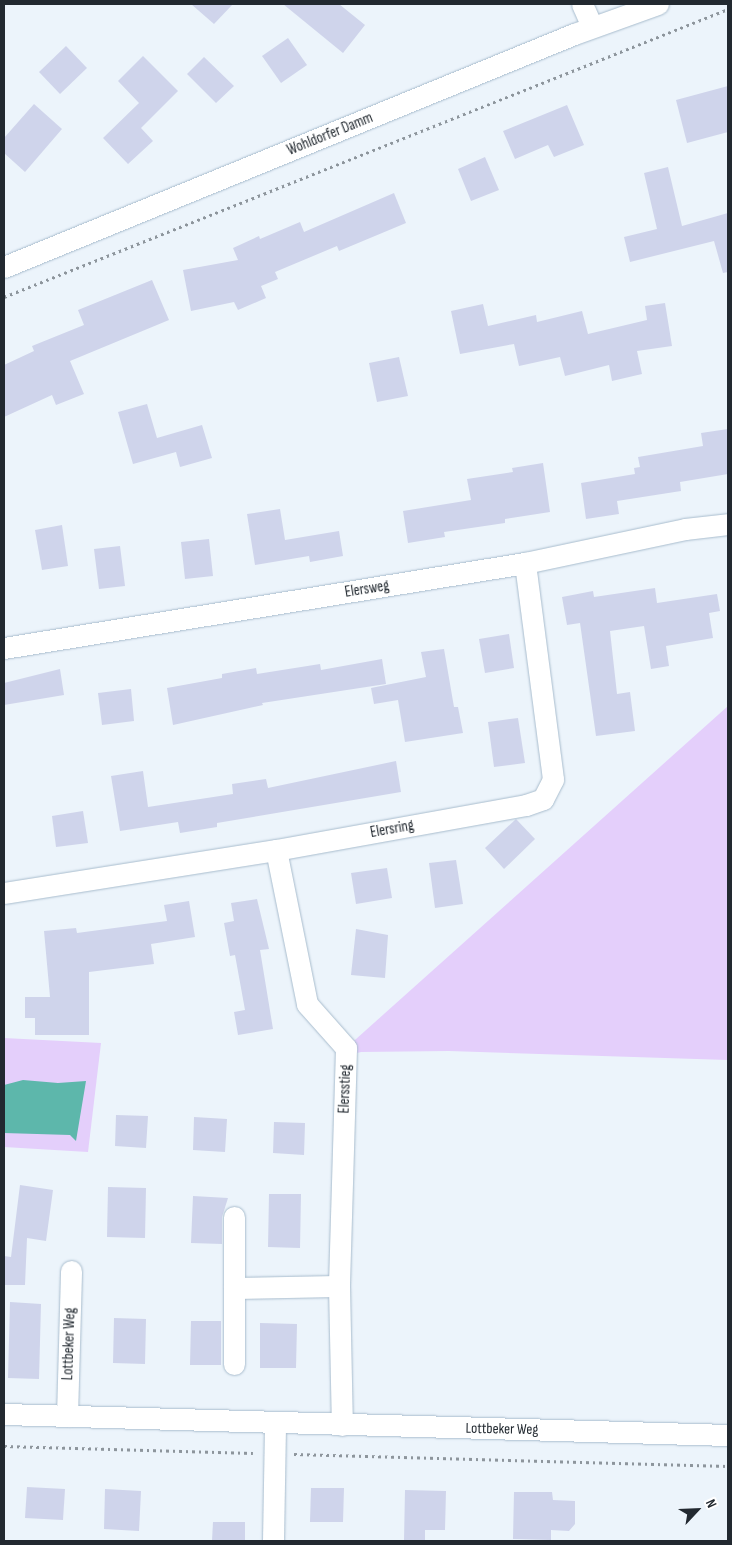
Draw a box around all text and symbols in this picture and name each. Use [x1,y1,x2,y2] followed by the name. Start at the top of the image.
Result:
[284,109,376,159] street label: Wohldorfer Damm
[343,577,391,601] street label: Elersweg
[369,816,415,842] street label: Elersring
[335,1064,355,1114] street label: Elersstieg
[59,1307,79,1381] street label: Lottbeker Weg
[465,1419,539,1439] street label: Lottbeker Weg
[672,1485,722,1535] north arrow
[702,1496,720,1510] text: N

